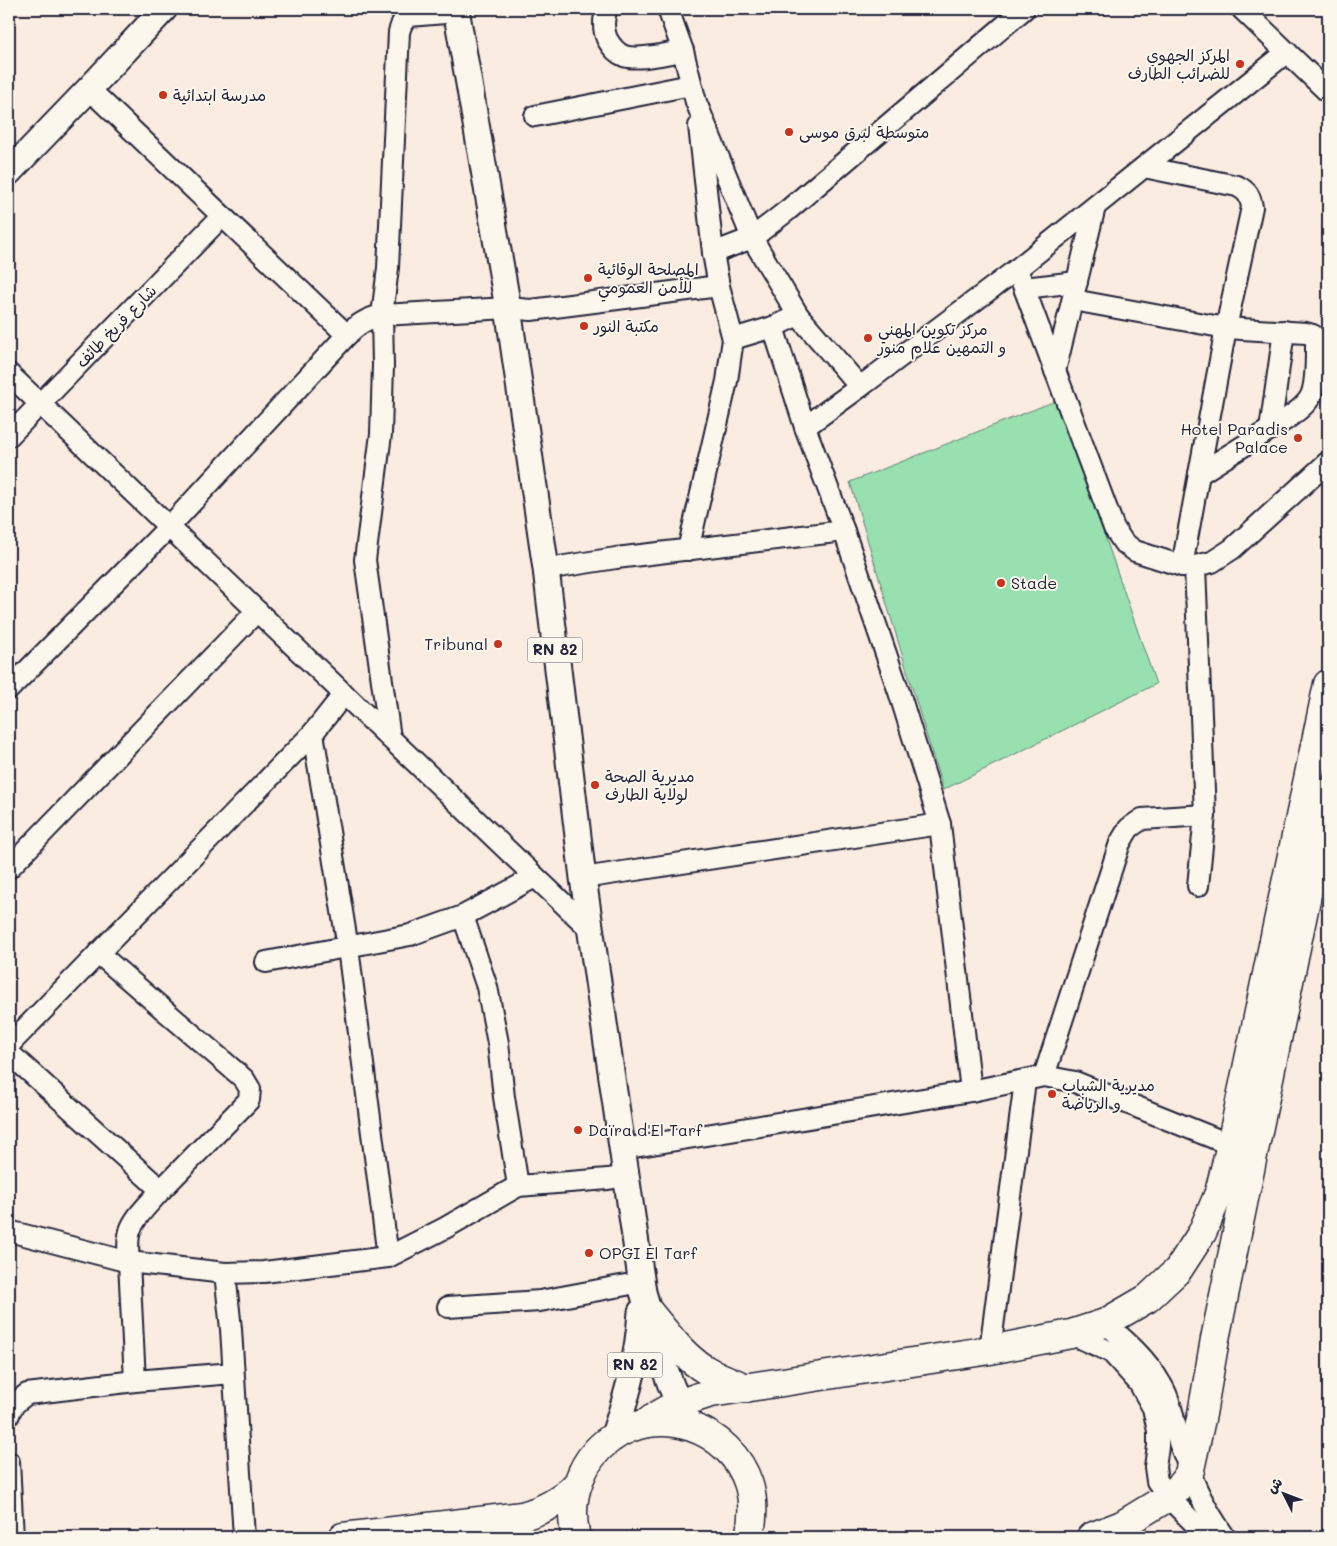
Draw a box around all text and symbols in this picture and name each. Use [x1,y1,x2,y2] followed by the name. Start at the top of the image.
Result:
[1128,44,1230,83] place label: المركز الجهوي للضرائب الطارف
[1234,58,1246,70] marker: المركز الجهوي للضرائب الطارف
[173,84,266,105] place label: مدرسة ابتدائية
[157,89,169,101] marker: مدرسة ابتدائية
[799,121,929,143] place label: متوسطة لبرق موسى
[783,126,795,138] marker: متوسطة لبرق موسى
[598,258,699,302] place label: المصلحة الوقائية للأمن العمومي
[582,272,594,284] marker: المصلحة الوقائية للأمن العمومي
[71,280,162,373] street label: شارع فريخ طائف
[592,315,659,337] place label: مكتبة النور
[876,318,1006,360] place label: مركز تكوين المهني و التمهين علام منور
[578,320,590,332] marker: مكتبة النور
[862,332,874,344] marker: مركز تكوين المهني و التمهين علام منور
[1180,418,1288,457] place label: Hotel Paradis Palace
[1292,432,1304,444] marker: Hotel Paradis Palace
[1011,572,1057,593] place label: Stade
[995,577,1007,589] marker: Stade
[424,633,488,654] place label: Tribunal
[492,638,504,650] marker: Tribunal
[528,638,582,662] road number: RN 82
[605,765,695,805] place label: مديرية الصحة لولاية الطارف
[589,779,601,791] marker: مديرية الصحة لولاية الطارف
[1062,1074,1155,1113] place label: مديرية الشباب و الرياضة
[1046,1088,1058,1100] marker: مديرية الشباب و الرياضة
[588,1119,703,1140] place label: Daïra d'El Tarf
[572,1124,584,1136] marker: Daïra d'El Tarf
[599,1242,698,1263] place label: OPGI El Tarf
[583,1247,595,1259] marker: OPGI El Tarf
[608,1352,662,1378] road number: RN 82
[1260,1468,1310,1518] north arrow
[1262,1473,1286,1497] text: ش

